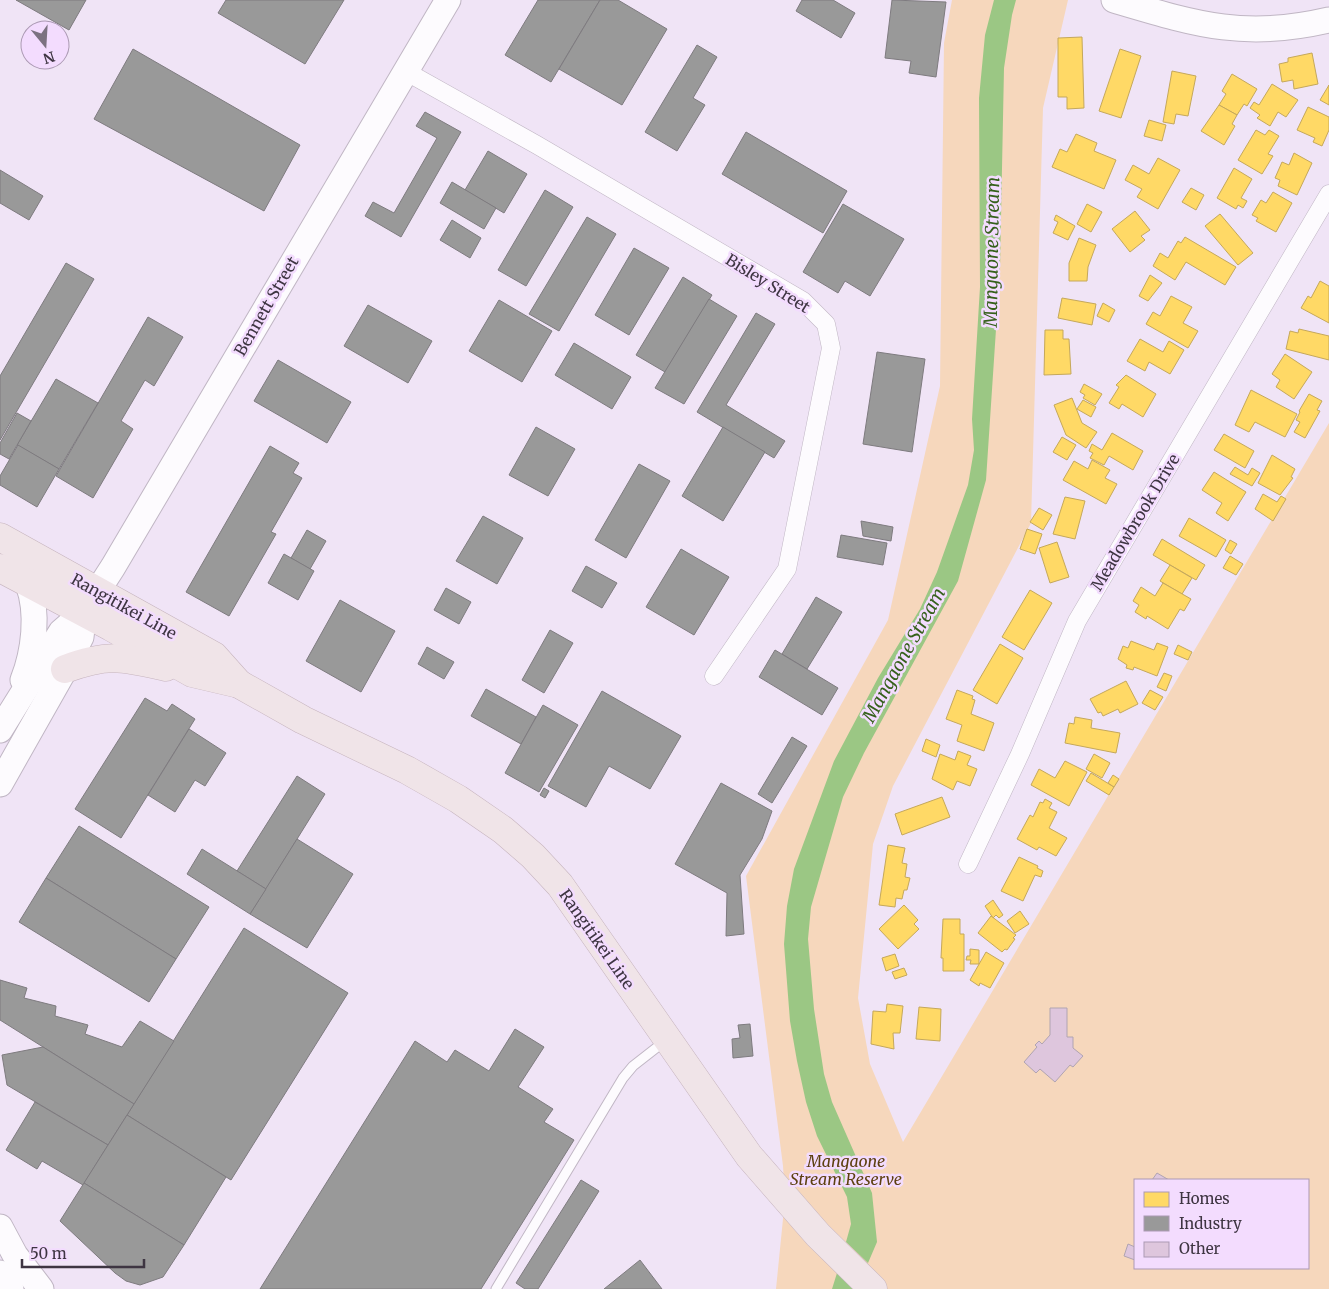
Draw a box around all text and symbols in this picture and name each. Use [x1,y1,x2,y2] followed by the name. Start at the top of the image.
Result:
[20,20,70,70] north arrow
[41,47,57,68] text: N
[979,177,1004,328] water label: Mangaone Stream
[722,249,815,317] street label: Bisley Street
[230,252,303,359] street label: Bennett Street
[1086,450,1184,594] street label: Meadowbrook Drive
[68,569,180,643] street label: Rangitikei Line
[857,583,950,727] water label: Mangaone Stream
[555,885,639,993] street label: Rangitikei Line
[790,1151,902,1189] park label: Mangaone Stream Reserve
[1134,1179,1309,1269] legend
[1179,1189,1230,1208] text: Homes
[1179,1214,1242,1233] text: Industry
[22,1236,145,1268] scale bar
[1179,1239,1221,1258] text: Other
[30,1244,67,1263] text: 50 m

